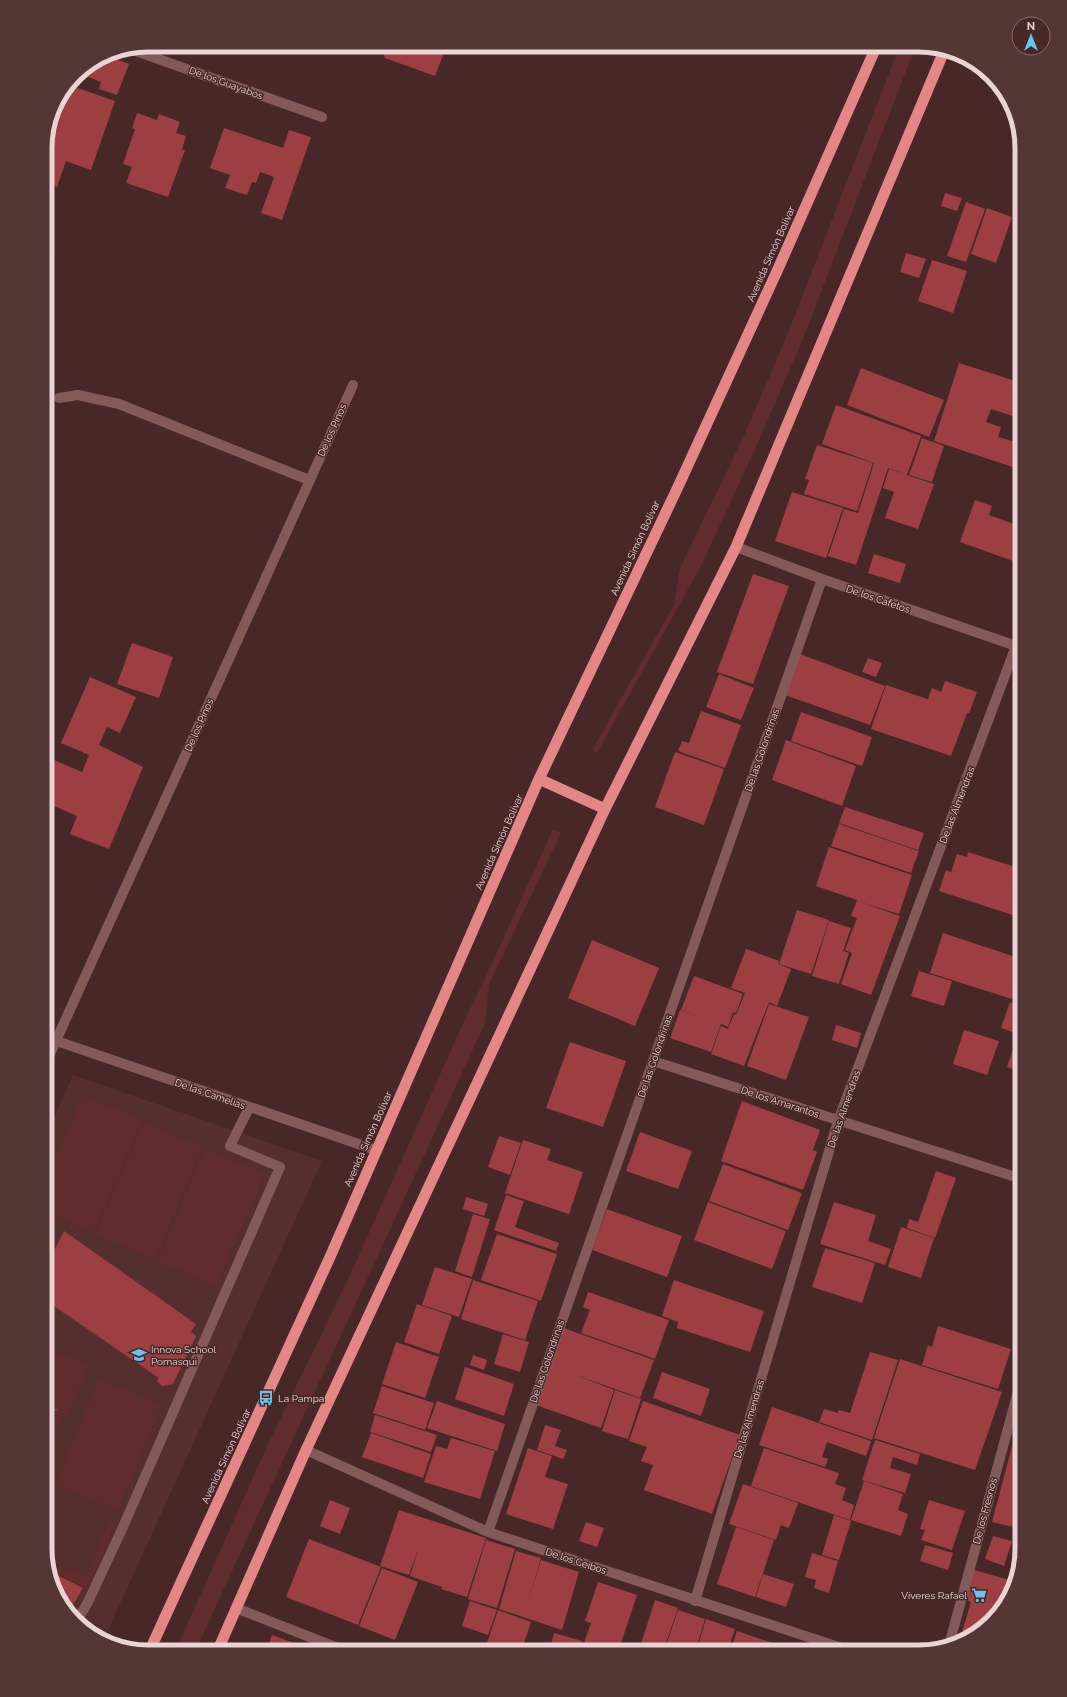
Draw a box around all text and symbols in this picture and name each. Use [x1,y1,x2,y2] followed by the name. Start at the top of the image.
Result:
[1011,16,1051,56] north arrow
[1027,20,1035,33] text: N
[188,65,265,102] street label: De los Guayabos
[745,204,797,303] street label: Avenida Simón Bolívar
[315,402,349,458] street label: De los Pinos
[608,499,662,597] street label: Avenida Simón Bolívar
[845,583,912,615] street label: De los Cafetos
[182,697,216,753] street label: De los Pinos
[743,707,781,793] street label: De las Golondrinas
[937,765,977,845] street label: De las Almendras
[473,792,525,891] street label: Avenida Simón Bolívar
[636,1013,674,1099] street label: De las Golondrinas
[826,1069,862,1149] street label: De las Almendras
[173,1077,247,1111] street label: De las Camelias
[740,1084,821,1120] street label: De los Amarantos
[342,1089,394,1188] street label: Avenida Simón Bolívar
[528,1318,566,1404] street label: De las Golondrinas
[151,1344,216,1367] place label: Innova School Pomasqui
[130,1346,148,1364] school or university icon: Innova School Pomasqui
[732,1378,766,1459] street label: De las Almendras
[257,1389,275,1407] bus stop icon: La Pampa
[278,1393,324,1404] place label: La Pampa
[199,1407,253,1505] street label: Avenida Simón Bolívar
[971,1477,999,1545] street label: De los Fresnos
[544,1546,608,1576] street label: De los Ceibos
[970,1586,988,1604] supermarket icon: Víveres Rafael
[901,1590,967,1601] place label: Víveres Rafael

